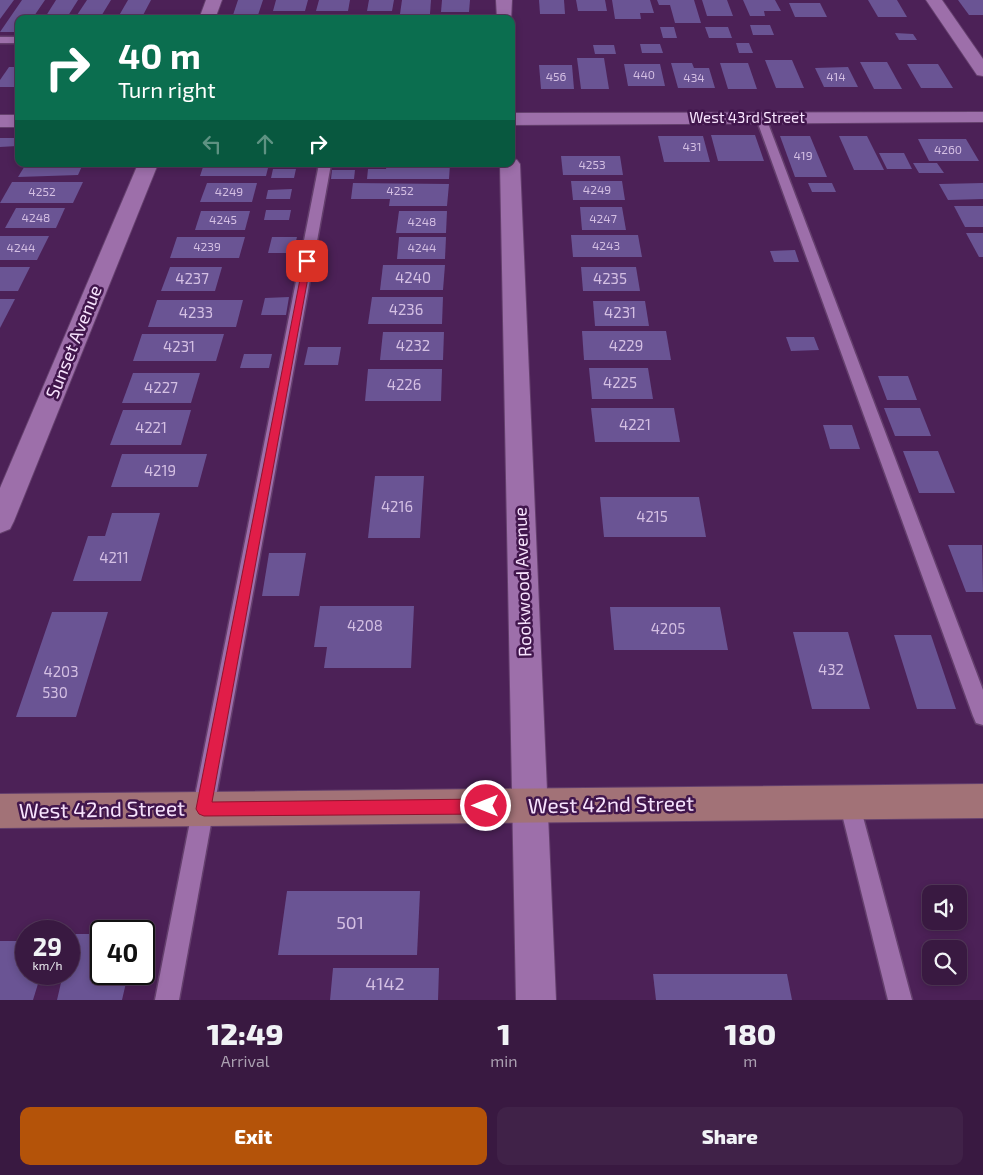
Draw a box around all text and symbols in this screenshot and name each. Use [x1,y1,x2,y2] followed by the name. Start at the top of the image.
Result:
[118,34,201,76] text: 40 m
[35,35,100,100] icon: right
[633,67,655,81] house number: 440
[546,69,566,83] house number: 456
[826,69,846,83] house number: 414
[683,70,705,84] house number: 434
[118,76,216,102] text: Turn right
[689,108,805,126] street label: West 43rd Street
[198,130,226,158] icon: left
[251,130,279,158] icon: ahead
[304,130,332,158] icon: right
[683,139,701,153] house number: 431
[934,142,962,156] house number: 4260
[793,148,813,162] house number: 419
[578,157,606,171] house number: 4253
[583,182,611,196] house number: 4249
[386,183,414,197] house number: 4252
[28,184,56,198] house number: 4252
[215,184,243,198] house number: 4249
[22,210,50,224] house number: 4248
[589,211,617,225] house number: 4247
[209,212,237,226] house number: 4245
[408,214,436,228] house number: 4248
[592,238,620,252] house number: 4243
[193,239,221,253] house number: 4239
[7,240,35,254] house number: 4244
[286,240,328,282] pin
[408,240,436,254] house number: 4244
[293,247,321,275] icon: arrive
[395,268,431,286] house number: 4240
[175,269,209,287] house number: 4237
[593,269,627,287] house number: 4235
[40,282,106,402] street label: Sunset Avenue
[389,300,423,318] house number: 4236
[179,303,213,321] house number: 4233
[604,303,636,321] house number: 4231
[396,336,430,354] house number: 4232
[609,336,643,354] house number: 4229
[163,337,195,355] house number: 4231
[603,373,637,391] house number: 4225
[387,375,421,393] house number: 4226
[144,378,178,396] house number: 4227
[619,415,651,433] house number: 4221
[135,418,167,436] house number: 4221
[144,461,176,479] house number: 4219
[381,497,413,515] house number: 4216
[508,507,536,657] street label: Rookwood Avenue
[636,507,668,525] house number: 4215
[99,548,129,566] house number: 4211
[347,616,383,634] house number: 4208
[651,619,685,637] house number: 4205
[818,660,844,678] house number: 432
[43,662,79,680] house number: 4203
[42,683,68,701] house number: 530
[459,779,511,831] position arrow
[528,790,694,817] street label: West 42nd Street
[19,795,185,822] street label: West 42nd Street
[922,885,967,985] map controls
[922,885,967,930] button: sound
[336,911,364,933] house number: 501
[90,920,155,985] speed limit sign: 40
[33,931,62,961] text: 29
[922,940,967,985] button: search
[33,958,62,972] text: km/h
[365,972,405,994] house number: 4142
[207,1015,284,1051] text: 12:49
[497,1015,511,1051] text: 1
[724,1015,776,1051] text: 180
[221,1051,270,1070] text: Arrival
[490,1051,518,1070] text: min
[743,1051,757,1070] text: m
[20,1107,487,1165] button: Exit
[497,1107,963,1165] button: Share

